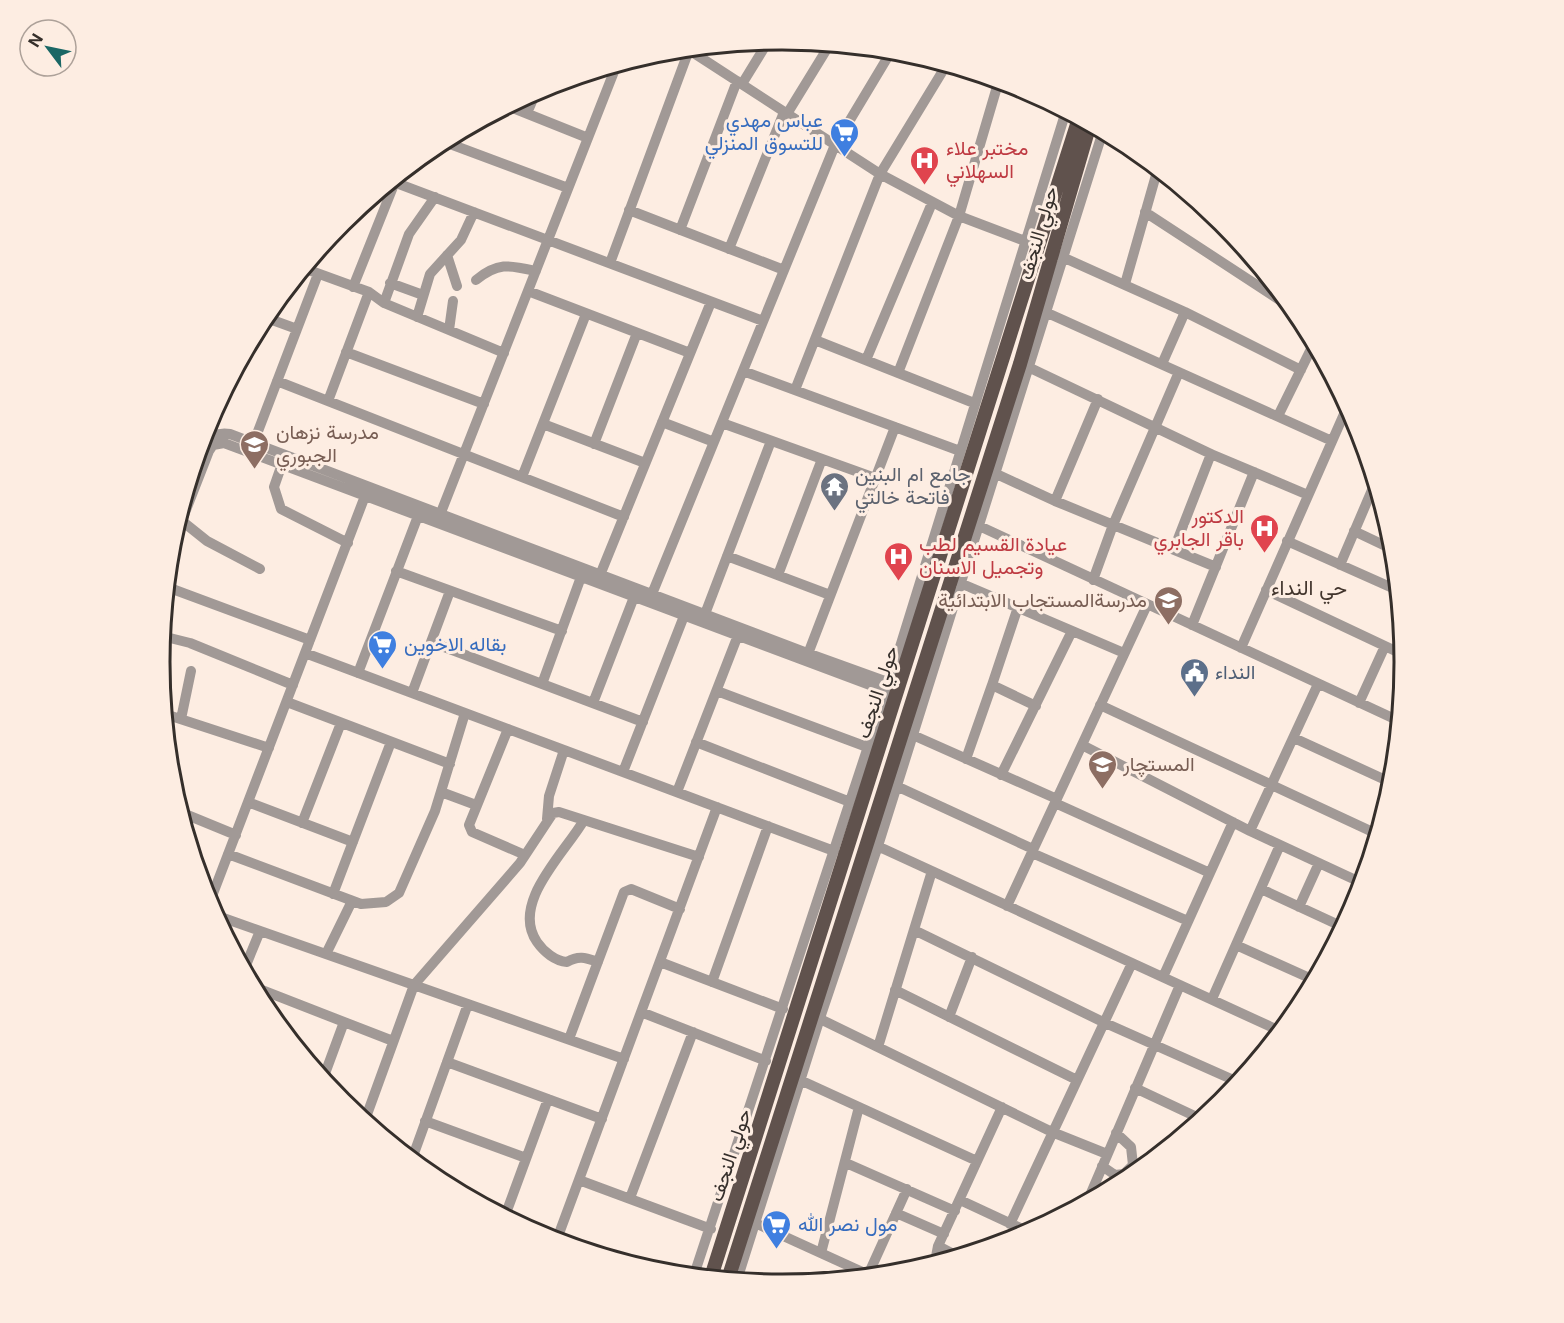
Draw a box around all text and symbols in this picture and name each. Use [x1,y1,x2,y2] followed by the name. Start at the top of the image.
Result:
[18,18,78,78] north arrow
[24,30,47,51] text: N
[705,108,823,160] place label: عباس مهدي للتسوق المنزلي
[828,116,860,158] supermarket icon: عباس مهدي للتسوق المنزلي
[946,136,1028,188] place label: مختبر علاء السهلاني
[909,144,941,186] hospital icon: مختبر علاء السهلاني
[1013,184,1068,284] street label: حولي النجف
[276,420,379,472] place label: مدرسة نزهان الجبوري
[239,428,271,470] school or university icon: مدرسة نزهان الجبوري
[855,462,971,514] place label: جامع ام البنين فاتحة خالتي
[818,470,850,512] temple icon: جامع ام البنين فاتحة خالتي
[1153,504,1244,556] place label: الدكتور باقر الجابري
[1249,512,1281,554] hospital icon: الدكتور باقر الجابري
[919,532,1067,580] place label: عيادة القسيم لطب وتجميل الاسنان
[882,540,914,582] hospital icon: عيادة القسيم لطب وتجميل الاسنان
[1271,575,1347,605] district label: حي النداء
[1152,584,1184,626] school or university icon: مدرسةالمستجاب الابتدائية
[938,588,1147,613] place label: مدرسةالمستجاب الابتدائية
[367,628,399,670] supermarket icon: بقاله الاخوين
[404,632,506,657] place label: بقاله الاخوين
[851,643,908,743] street label: حولي النجف
[1178,656,1210,698] public building icon: النداء
[1215,660,1256,684] place label: النداء
[1086,748,1118,790] school or university icon: المستچار
[1122,752,1195,778] place label: المستچار
[704,1106,761,1206] street label: حولي النجف
[761,1208,793,1250] supermarket icon: مول نصر الله
[798,1212,897,1237] place label: مول نصر الله

